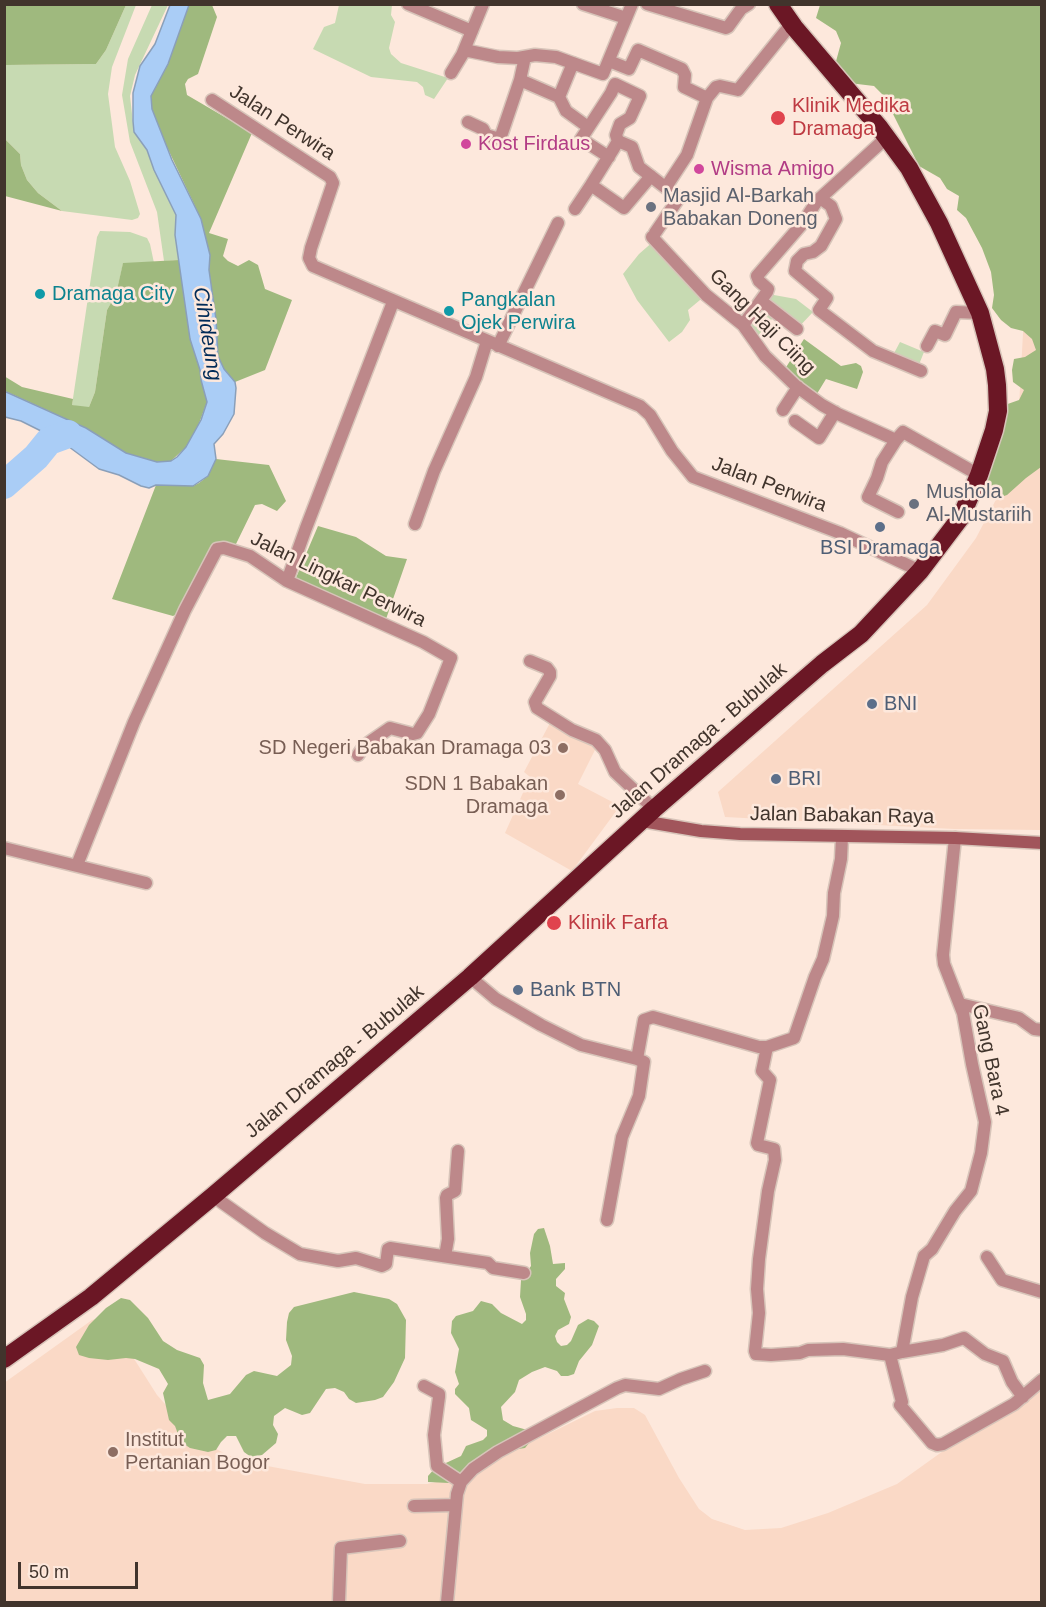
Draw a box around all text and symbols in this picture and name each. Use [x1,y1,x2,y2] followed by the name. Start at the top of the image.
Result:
[225,80,339,166] street label: Jalan Perwira
[792,94,910,141] place label: Klinik Medika Dramaga
[769,109,787,127] marker: Klinik Medika Dramaga
[478,132,590,156] place label: Kost Firdaus
[459,137,473,151] marker: Kost Firdaus
[711,157,834,181] place label: Wisma Amigo
[692,162,706,176] marker: Wisma Amigo
[663,184,818,231] place label: Masjid Al-Barkah Babakan Doneng
[644,200,658,214] marker: Masjid Al-Barkah Babakan Doneng
[704,264,820,380] street label: Gang Haji Ciing
[52,282,174,306] place label: Dramaga City
[187,285,227,383] water label: Cihideung
[33,287,47,301] marker: Dramaga City
[461,288,575,335] place label: Pangkalan Ojek Perwira
[442,304,456,318] marker: Pangkalan Ojek Perwira
[708,452,830,518] street label: Jalan Perwira
[926,480,1032,527] place label: Mushola Al-Mustariih
[907,497,921,511] marker: Mushola Al-Mustariih
[873,520,887,534] marker: BSI Dramaga
[246,527,430,633] street label: Jalan Lingkar Perwira
[820,536,940,560] place label: BSI Dramaga
[606,658,792,824] street label: Jalan Dramaga - Bubulak
[884,692,917,716] place label: BNI
[865,697,879,711] marker: BNI
[259,736,551,760] place label: SD Negeri Babakan Dramaga 03
[556,741,570,755] marker: SD Negeri Babakan Dramaga 03
[788,767,821,791] place label: BRI
[405,772,548,819] place label: SDN 1 Babakan Dramaga
[769,772,783,786] marker: BRI
[553,788,567,802] marker: SDN 1 Babakan Dramaga
[750,802,934,830] street label: Jalan Babakan Raya
[568,911,668,935] place label: Klinik Farfa
[545,914,563,932] marker: Klinik Farfa
[530,978,621,1002] place label: Bank BTN
[241,980,429,1144] street label: Jalan Dramaga - Bubulak
[511,983,525,997] marker: Bank BTN
[966,1002,1014,1118] street label: Gang Bara 4
[125,1428,270,1475] place label: Institut Pertanian Bogor
[106,1445,120,1459] marker: Institut Pertanian Bogor
[21,1550,141,1588] scale bar
[29,1562,69,1582] text: 50 m

